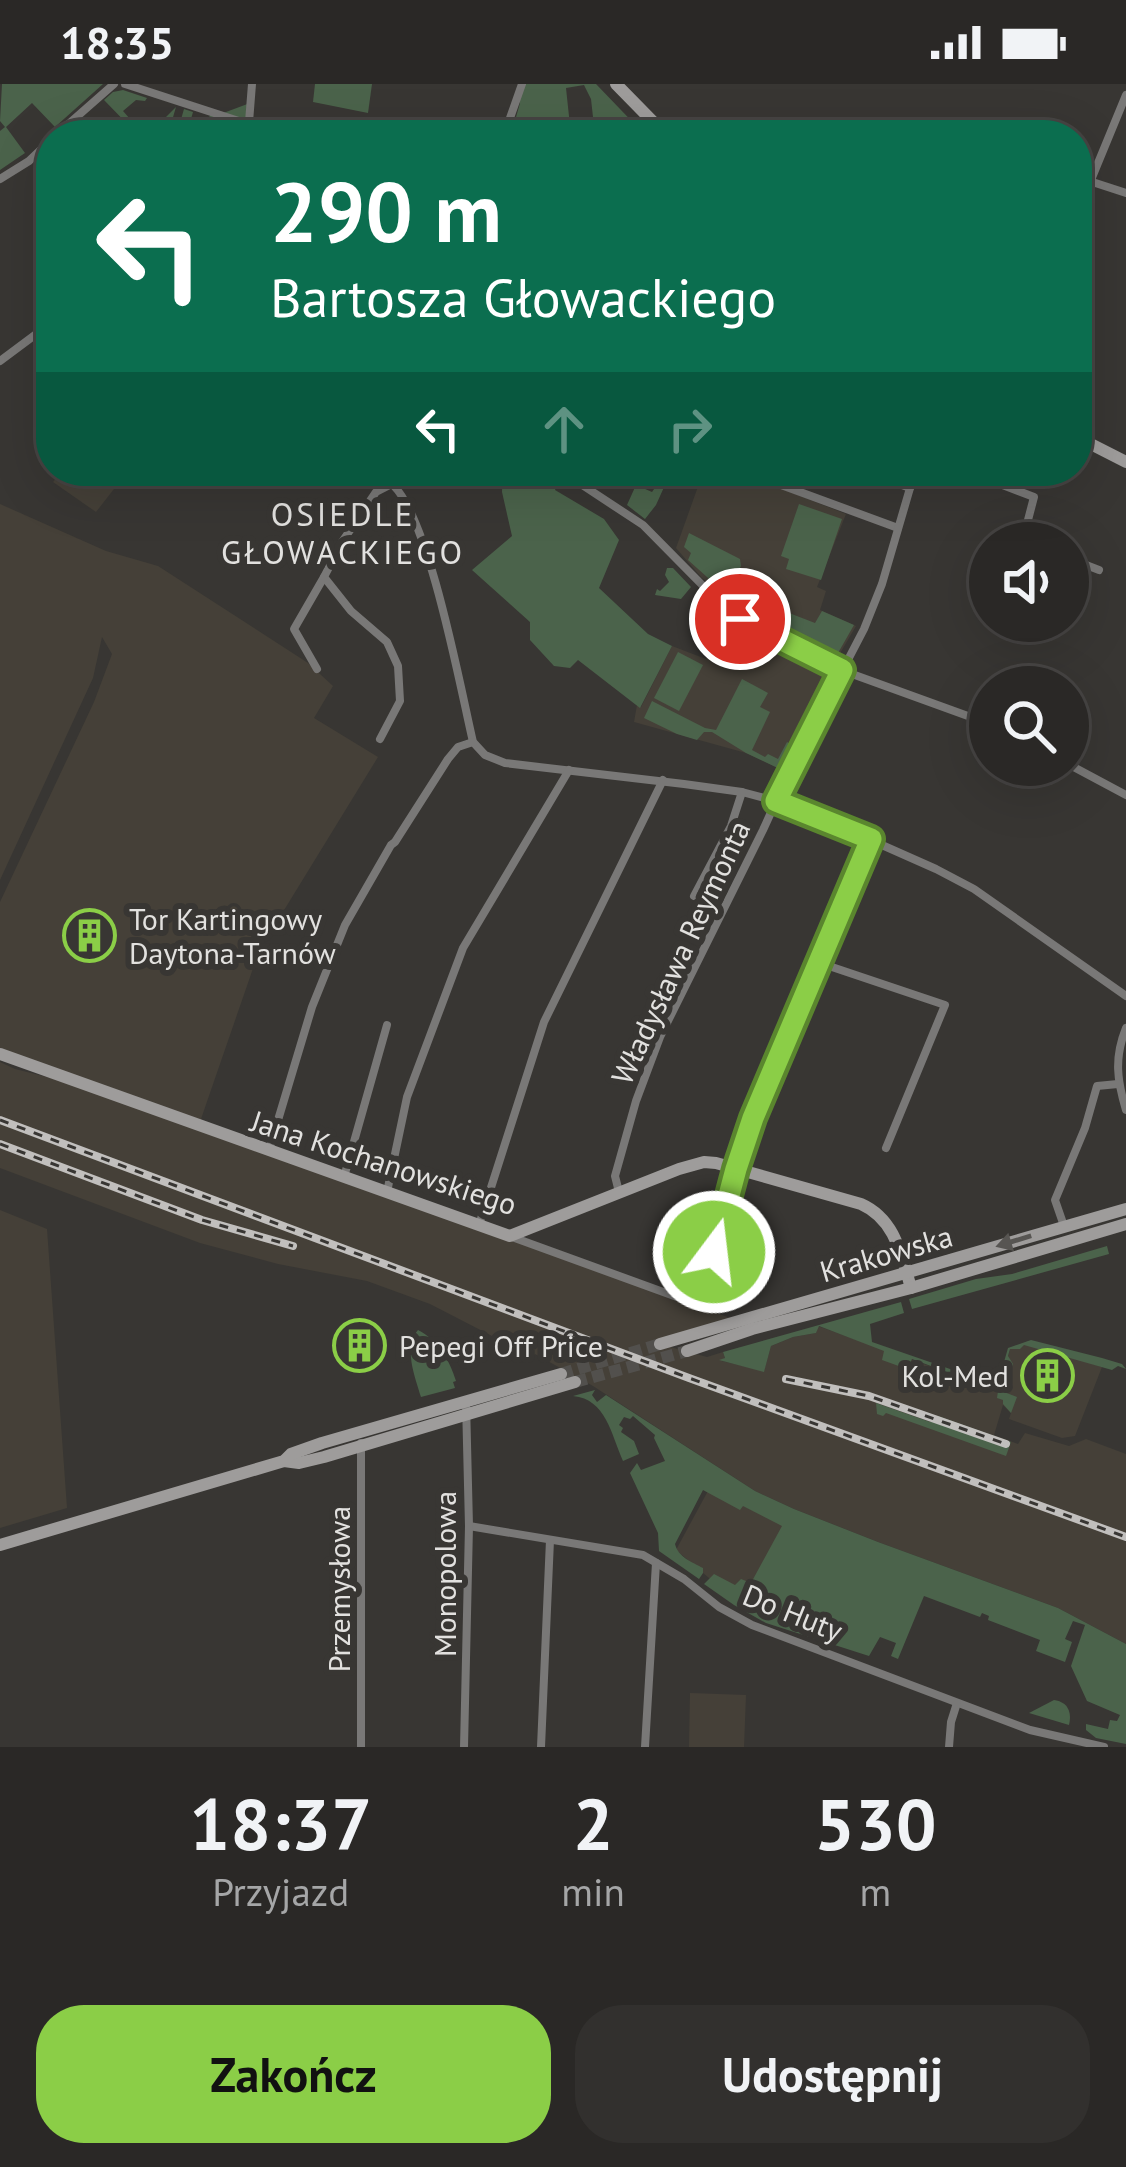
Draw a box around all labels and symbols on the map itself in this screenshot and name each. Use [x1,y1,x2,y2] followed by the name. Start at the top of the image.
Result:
[221,492,465,573] district label: OSIEDLE GŁOWACKIEGO
[689,568,791,670] pin
[602,814,758,1090] street label: Władysława Reymonta
[129,899,336,972] place label: Tor Kartingowy Daytona-Tarnów
[62,907,118,963] building icon: Tor Kartingowy Daytona-Tarnów
[244,1100,522,1223] street label: Jana Kochanowskiego
[651,1189,777,1315] position arrow
[815,1215,957,1291] street label: Krakowska
[995,1233,1032,1251] one-way arrow
[332,1317,388,1373] building icon: Pepegi Off Price
[399,1326,603,1365] place label: Pepegi Off Price
[1020,1347,1076,1403] building icon: Kol-Med
[901,1356,1009,1395] place label: Kol-Med
[425,1491,464,1657] street label: Monopolowa
[319,1506,358,1672] street label: Przemysłowa
[737,1574,849,1650] street label: Do Huty

